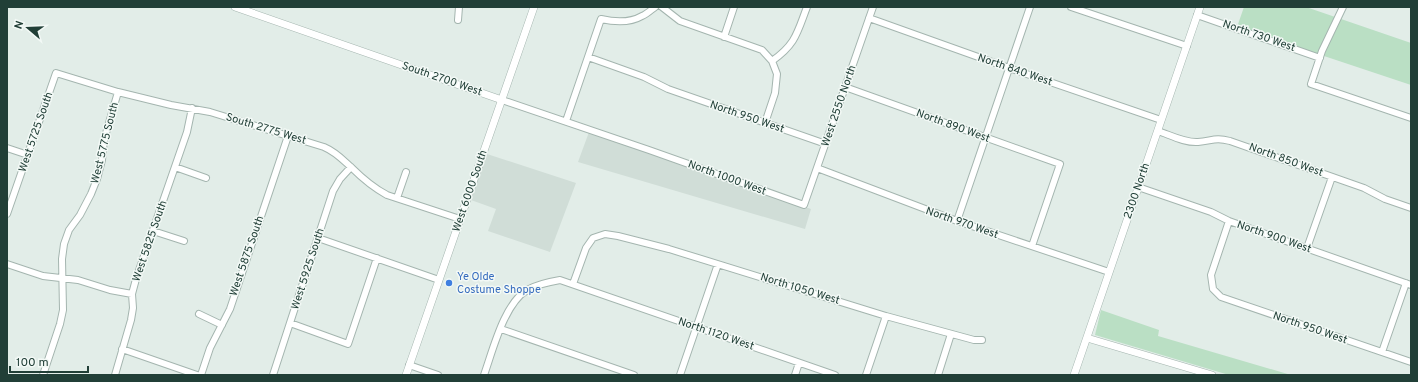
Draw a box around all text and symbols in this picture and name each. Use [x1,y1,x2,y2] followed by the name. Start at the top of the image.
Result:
[8,8,48,48] north arrow
[1221,17,1297,55] street label: North 730 West
[12,19,27,31] text: N
[976,51,1054,89] street label: North 840 West
[400,59,484,99] street label: South 2700 West
[819,63,859,149] street label: West 2550 North
[16,90,56,174] street label: West 5725 South
[708,98,786,136] street label: North 950 West
[88,101,122,185] street label: West 5775 South
[914,106,992,146] street label: North 890 West
[224,110,308,148] street label: South 2775 West
[1247,140,1325,180] street label: North 850 West
[449,148,491,234] street label: West 6000 South
[686,157,768,199] street label: North 1000 West
[1121,161,1153,221] street label: 2300 North
[130,199,170,283] street label: West 5825 South
[924,204,1000,242] street label: North 970 West
[227,214,267,298] street label: West 5875 South
[1235,218,1313,256] street label: North 900 West
[288,226,328,312] street label: West 5925 South
[457,270,541,297] place label: Ye Olde Costume Shoppe
[759,270,841,308] street label: North 1050 West
[444,278,454,288] marker: Ye Olde Costume Shoppe
[1271,309,1349,347] street label: North 950 West
[676,314,756,354] street label: North 1120 West
[10,348,88,374] scale bar
[16,355,49,371] text: 100 m

